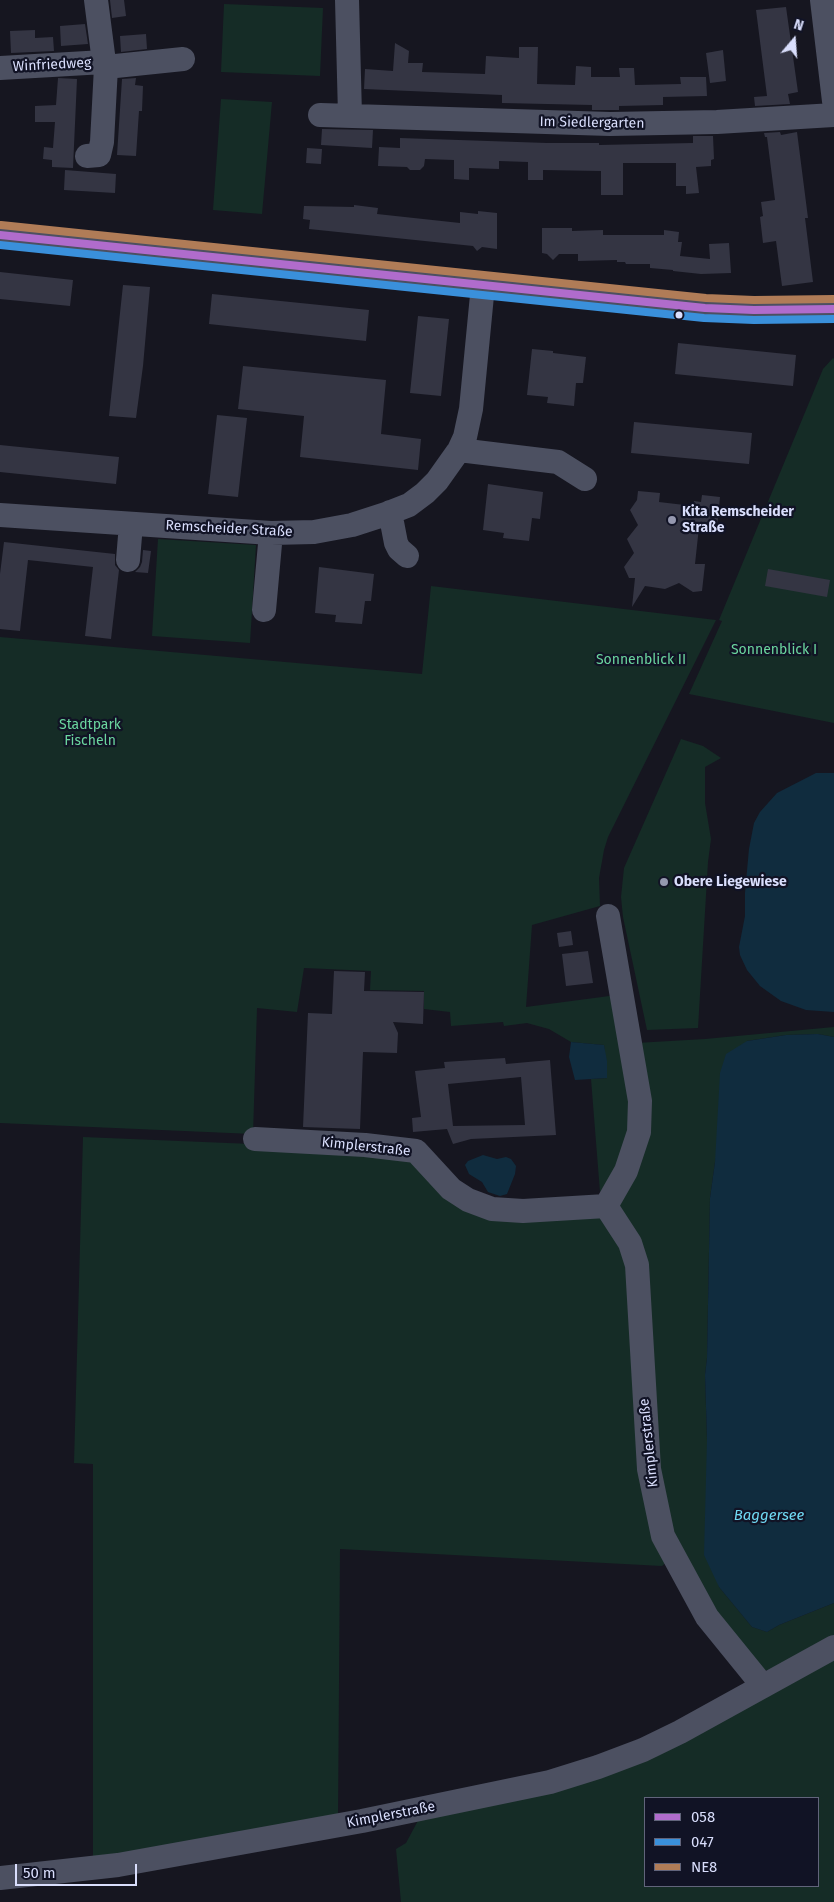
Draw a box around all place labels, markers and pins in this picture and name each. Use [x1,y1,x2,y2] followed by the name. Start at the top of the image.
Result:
[674,310,684,320] unlabelled marker
[682,504,794,536] place label: Kita Remscheider Straße
[666,514,678,526] marker: Kita Remscheider Straße
[674,874,787,890] place label: Obere Liegewiese
[658,876,670,888] marker: Obere Liegewiese

